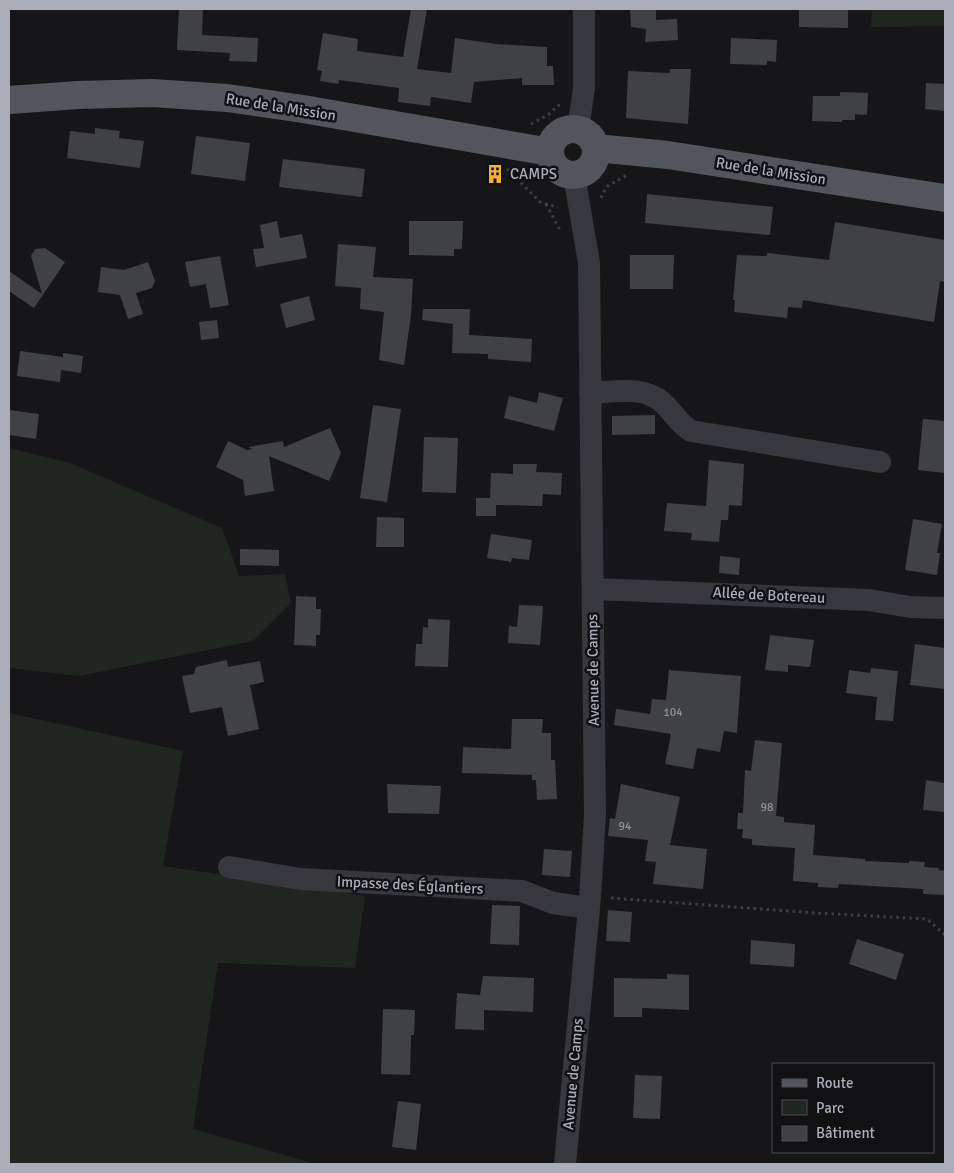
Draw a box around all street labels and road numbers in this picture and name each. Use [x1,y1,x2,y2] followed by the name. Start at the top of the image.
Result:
[225,89,337,125] street label: Rue de la Mission
[715,153,827,189] street label: Rue de la Mission
[712,583,826,607] street label: Allée de Botereau
[583,613,603,726] street label: Avenue de Camps
[336,871,484,898] street label: Impasse des Églantiers
[559,1017,587,1131] street label: Avenue de Camps

